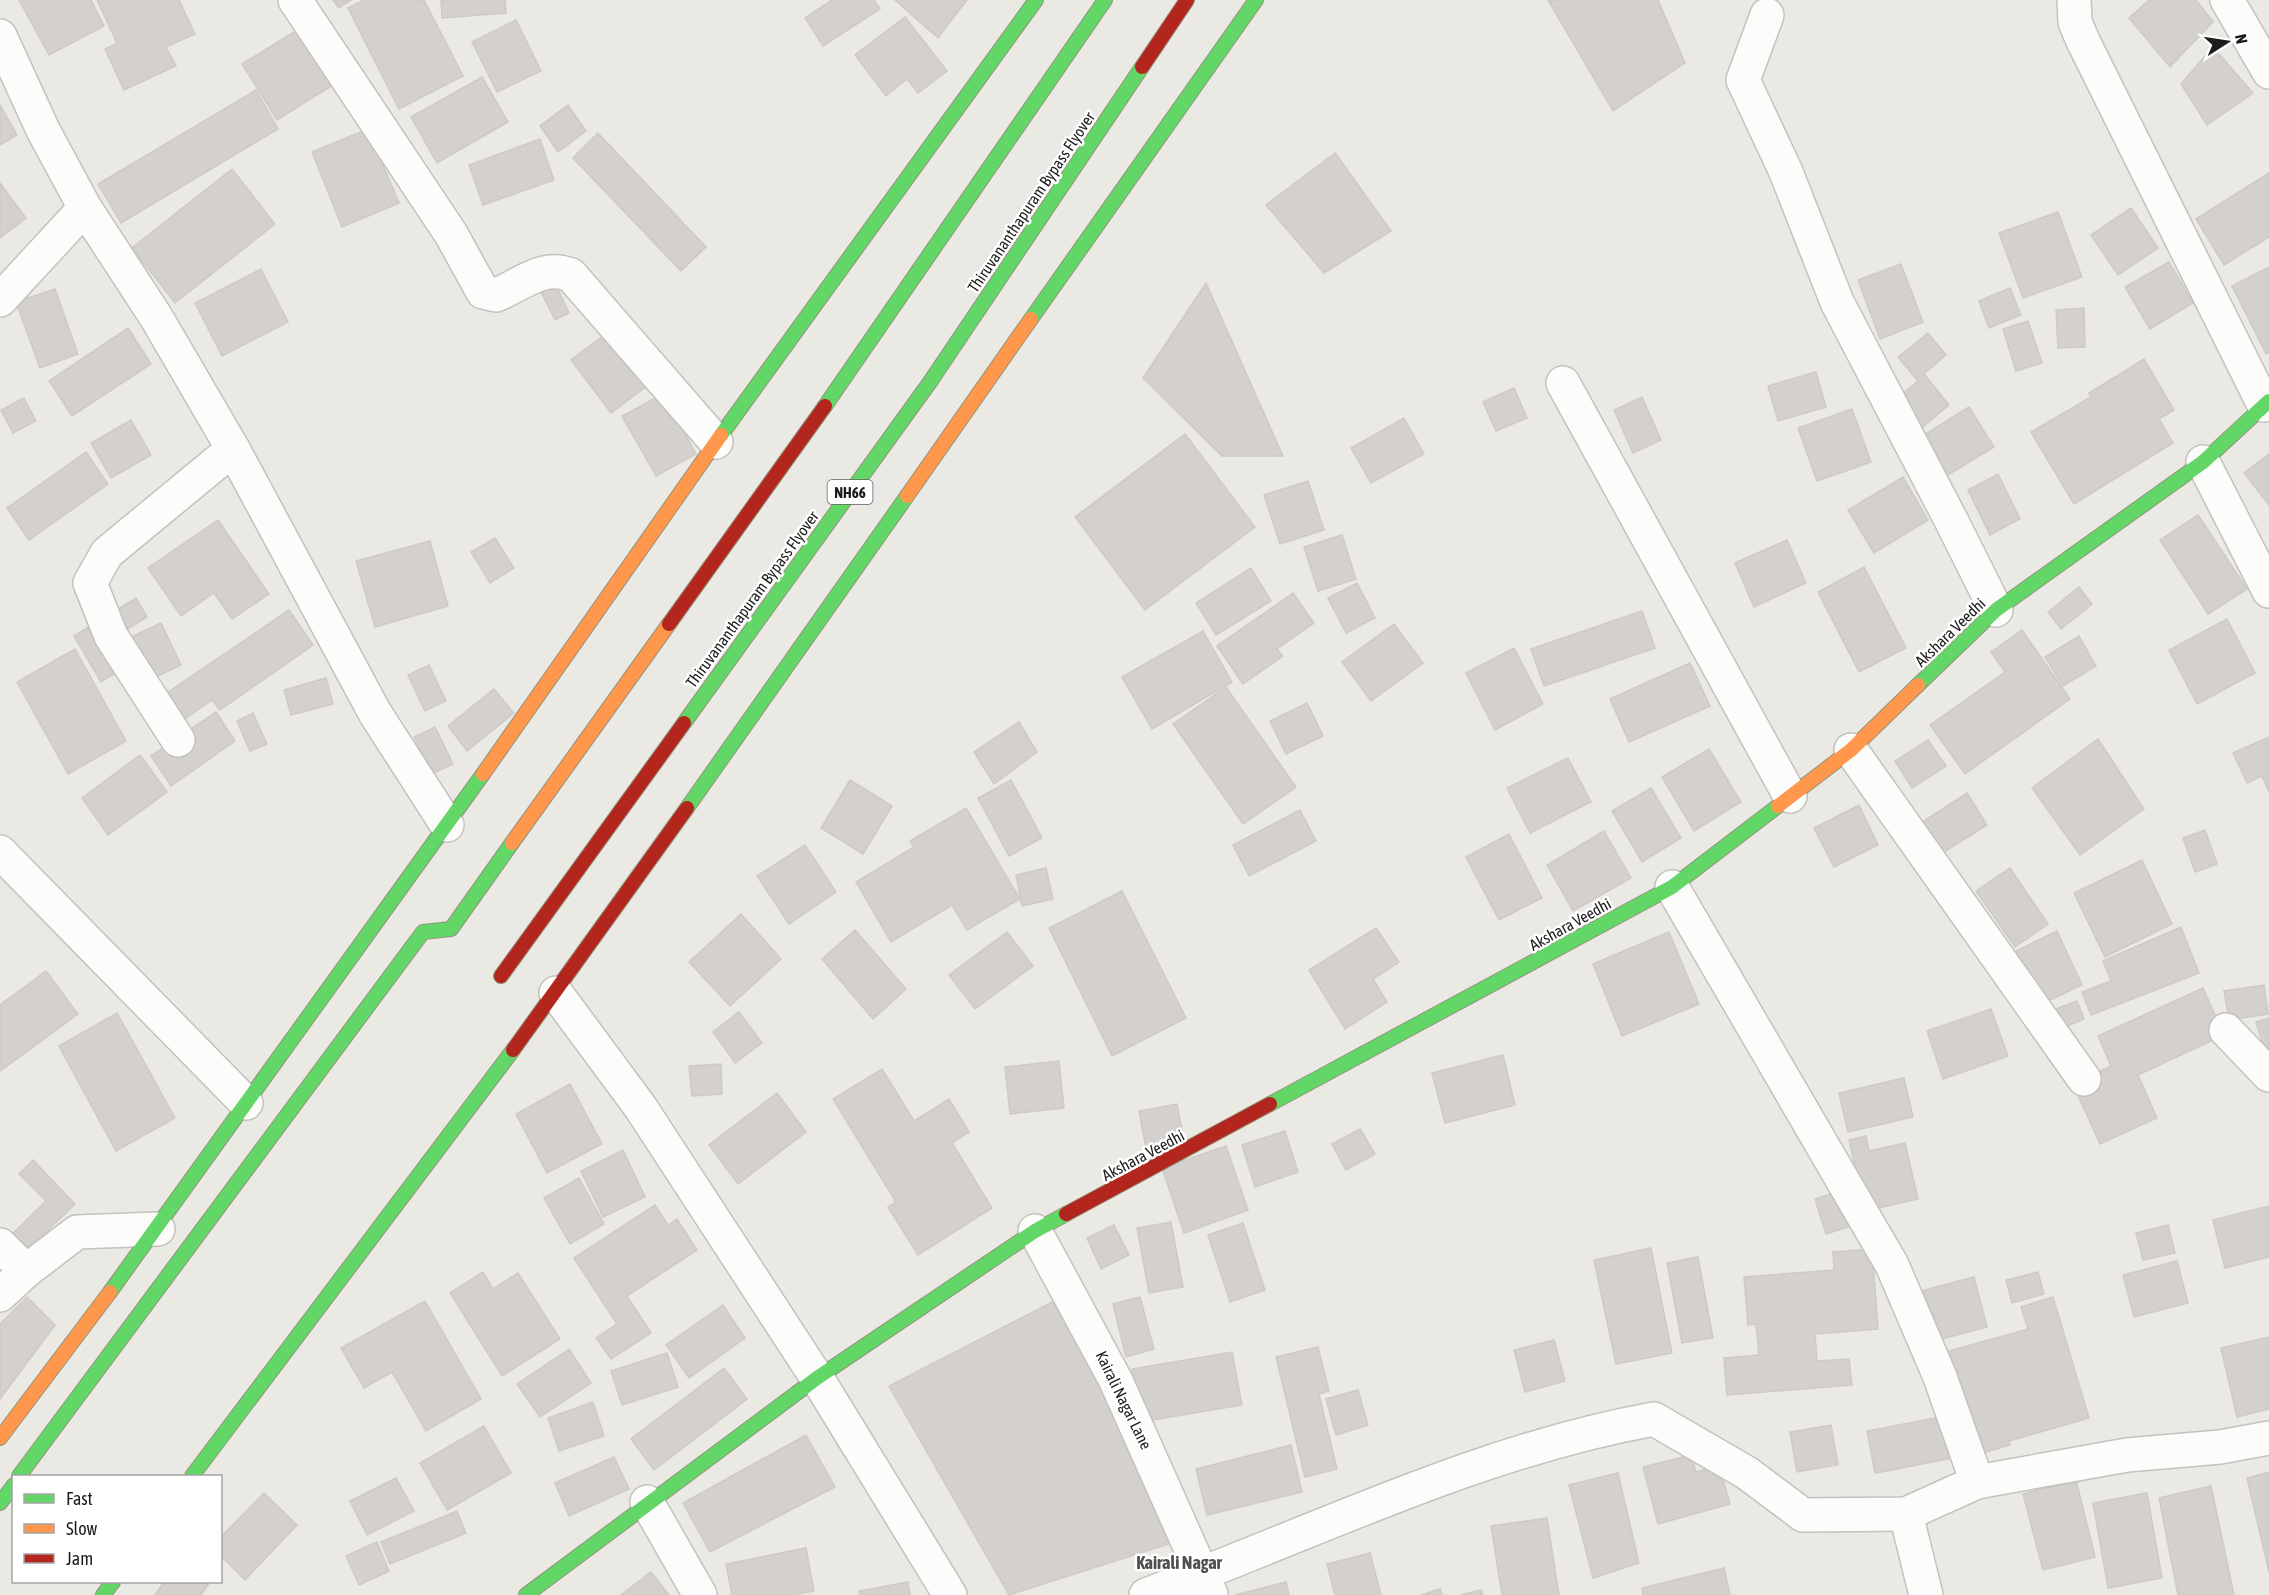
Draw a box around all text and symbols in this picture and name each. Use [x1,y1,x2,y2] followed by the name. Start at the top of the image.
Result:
[2197,12,2257,72] north arrow
[2232,32,2251,45] text: N
[964,108,1099,296] street label: Thiruvananthapuram Bypass Flyover
[828,480,872,504] road number: NH66
[682,507,823,691] street label: Thiruvananthapuram Bypass Flyover
[1911,594,1989,670] street label: Akshara Veedhi
[1526,894,1614,954] street label: Akshara Veedhi
[1099,1126,1187,1184] street label: Akshara Veedhi
[1092,1348,1156,1452] street label: Kairali Nagar Lane
[12,1475,222,1583] legend
[66,1488,93,1509] text: Fast
[66,1518,97,1539] text: Slow
[66,1548,93,1569] text: Jam
[1136,1552,1223,1573] district label: Kairali Nagar

